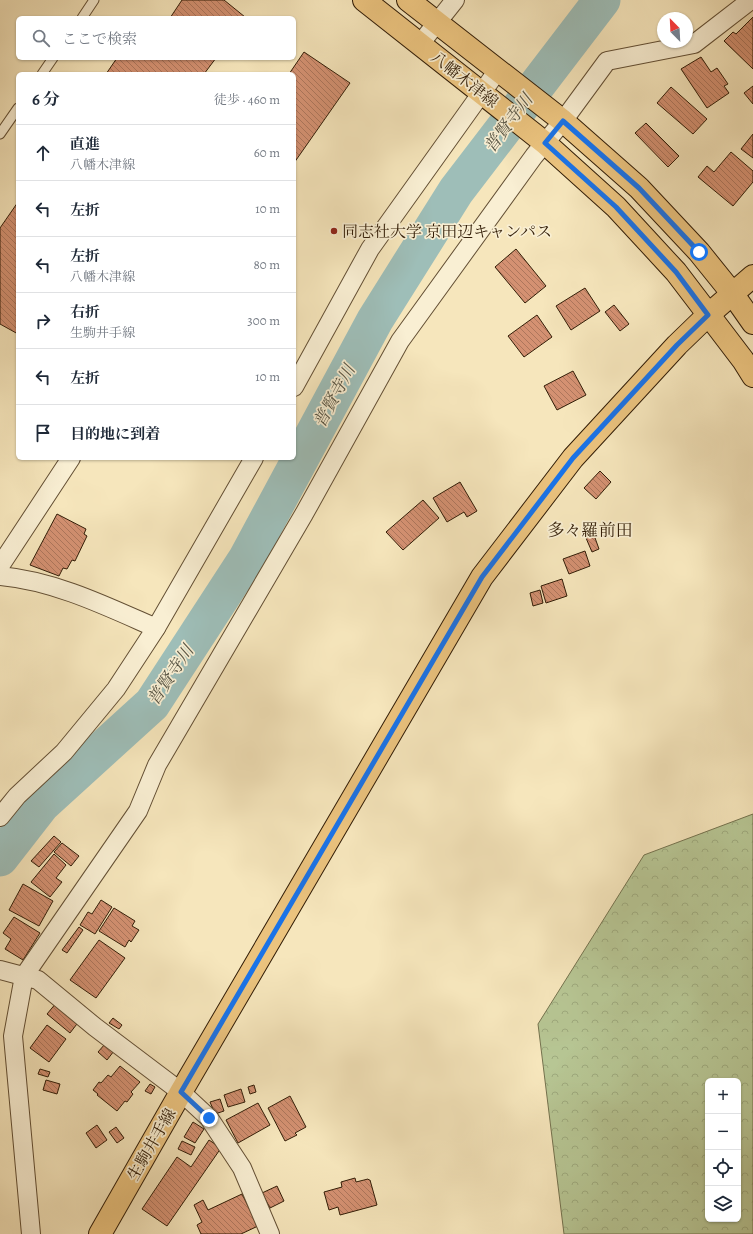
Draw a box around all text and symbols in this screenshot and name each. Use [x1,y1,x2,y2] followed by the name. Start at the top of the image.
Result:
[657,12,693,48] north arrow
[16,16,296,60] search box
[30,27,52,49] icon: search
[62,29,137,49] text: ここで検索
[426,46,503,113] street label: 八幡木津線
[32,88,60,111] text: 6 分
[479,88,539,157] water label: 普賢寺川
[214,91,280,108] text: 徒歩 · 460 m
[70,134,100,154] text: 直進
[32,142,54,164] icon: ahead
[254,144,280,161] text: 60 m
[70,156,135,173] text: 八幡木津線
[32,198,54,220] icon: left
[70,200,100,220] text: 左折
[255,200,280,217] text: 10 m
[342,221,552,243] place label: 同志社大学 京田辺キャンパス
[329,226,339,236] marker: 同志社大学 京田辺キャンパス
[690,243,708,261] route start
[70,246,100,266] text: 左折
[32,254,54,276] icon: left
[253,256,280,273] text: 80 m
[70,268,135,285] text: 八幡木津線
[70,302,100,322] text: 右折
[32,310,54,332] icon: right
[247,312,280,329] text: 300 m
[70,324,135,341] text: 生駒井手線
[308,359,361,432] water label: 普賢寺川
[32,366,54,388] icon: left
[70,368,100,388] text: 左折
[255,368,280,385] text: 10 m
[32,422,54,444] icon: arrive
[70,424,160,444] text: 目的地に到着
[548,519,633,542] district label: 多々羅前田
[142,639,200,710] water label: 普賢寺川
[705,1078,741,1222] map controls
[705,1078,741,1114] button: +
[122,1104,181,1185] street label: 生駒井手線
[200,1109,218,1127] route end
[705,1114,741,1150] button: −
[705,1150,741,1186] button: locate
[705,1186,741,1222] button: layers

